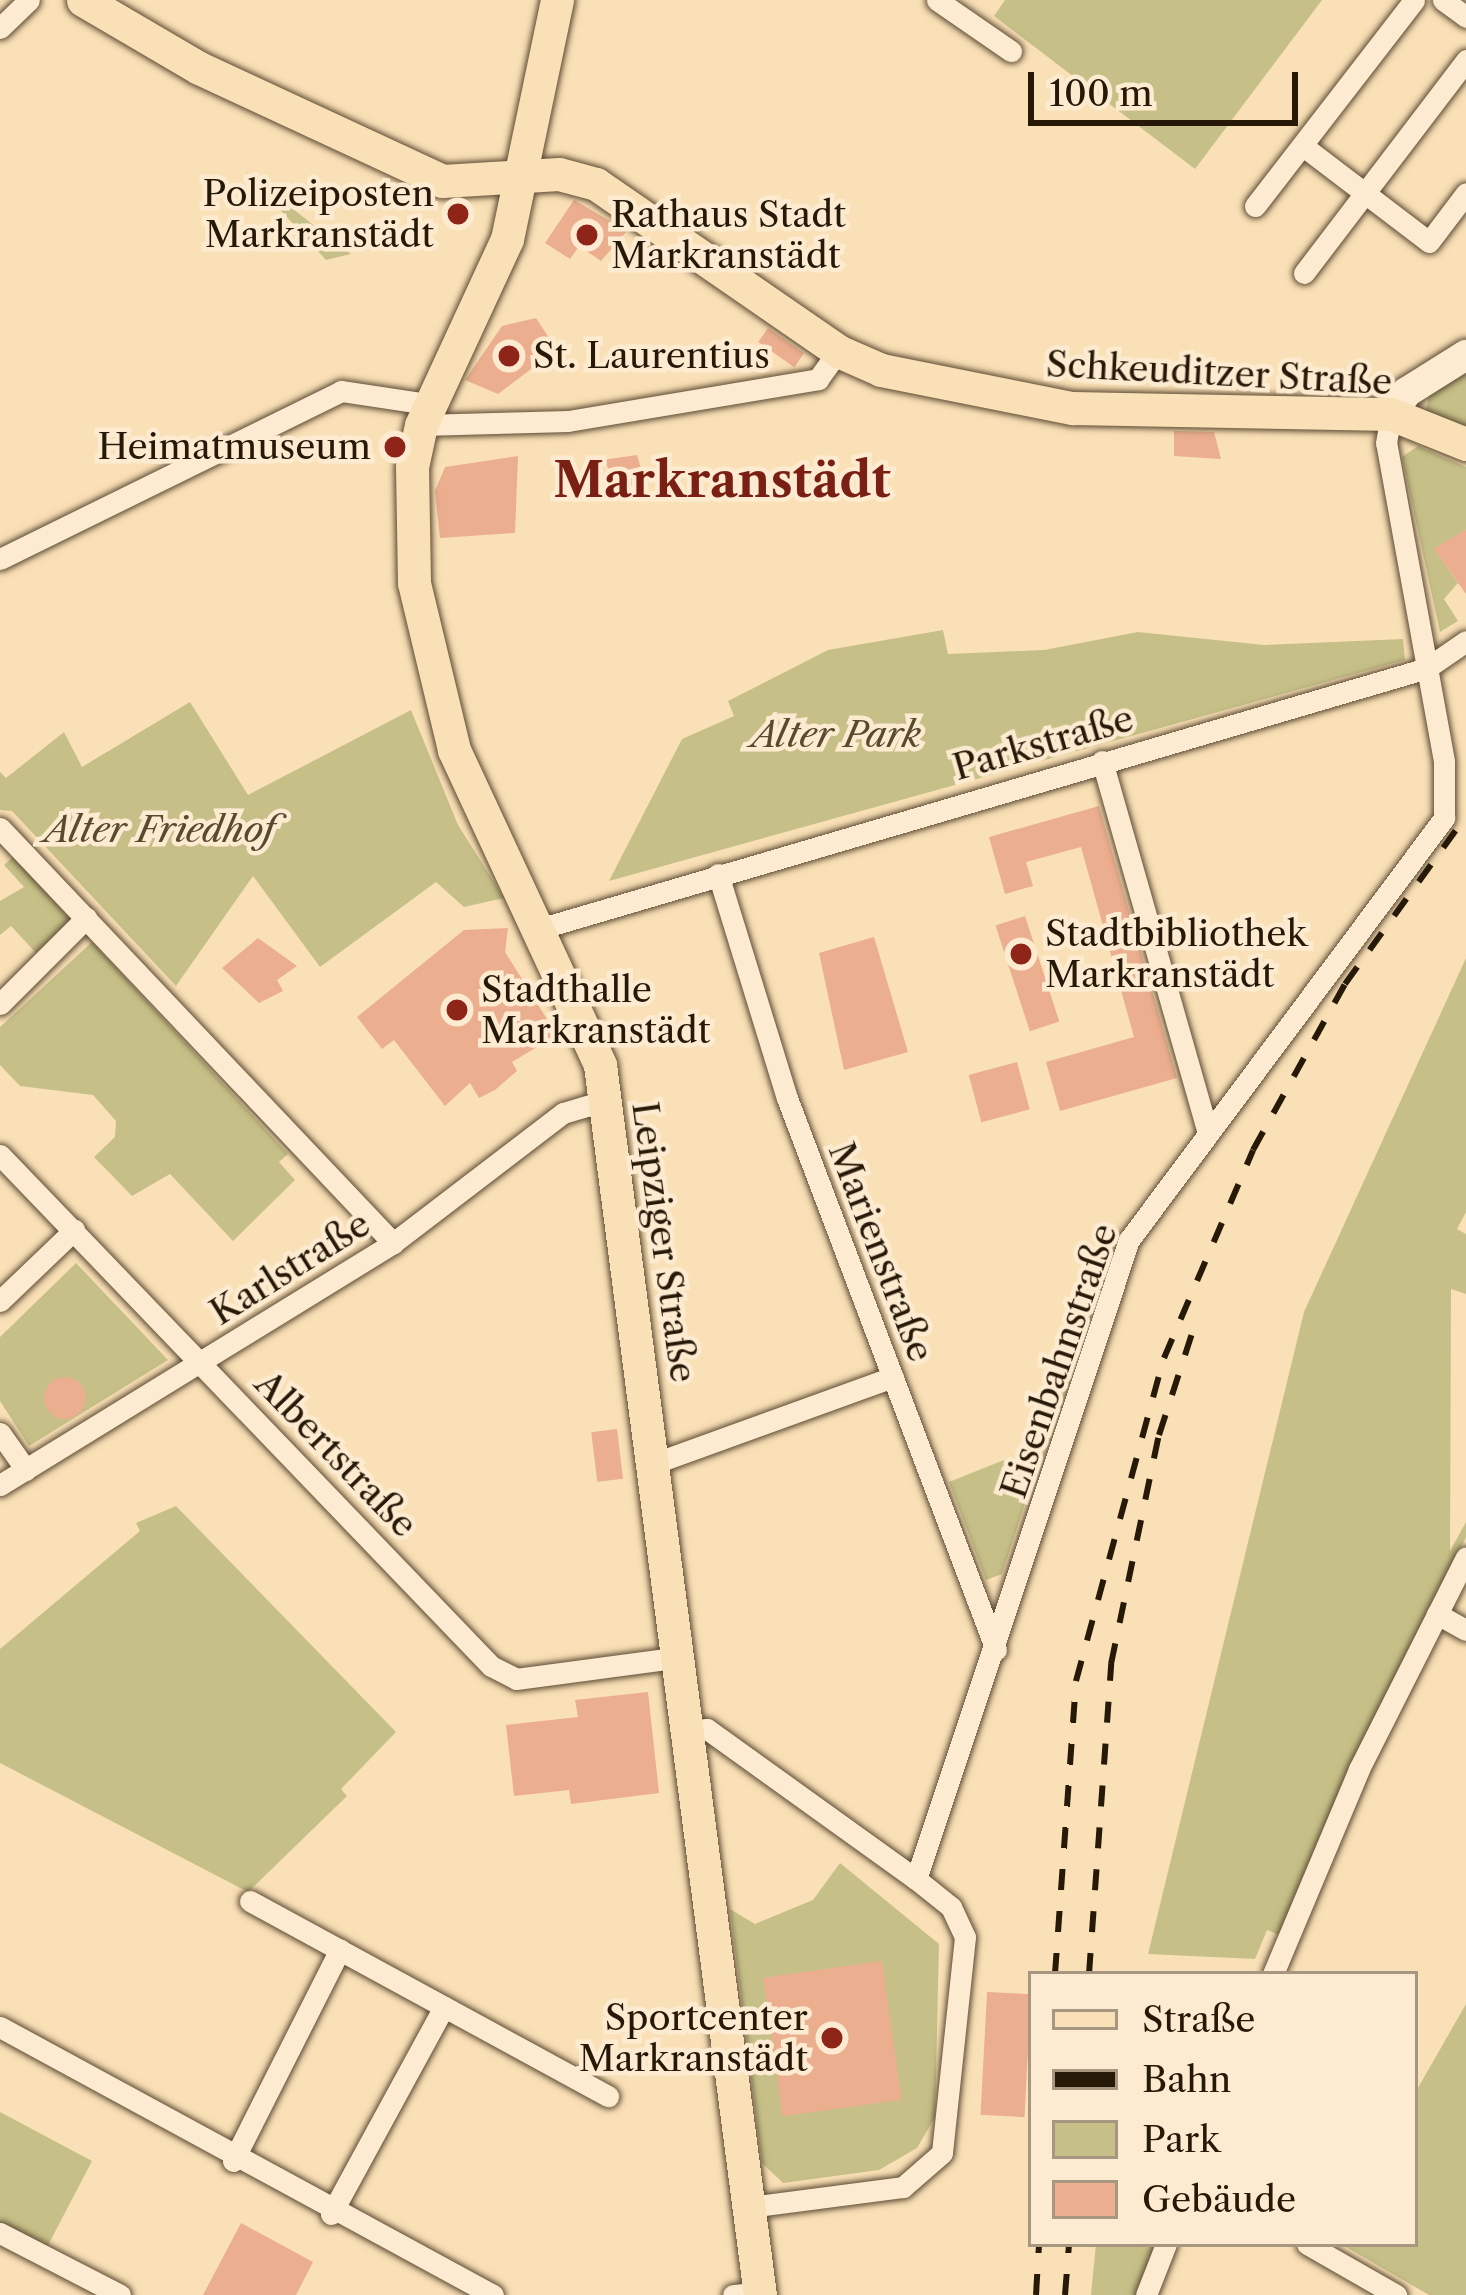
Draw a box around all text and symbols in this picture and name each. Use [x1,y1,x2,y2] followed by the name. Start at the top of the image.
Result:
[1034,48,1304,122] scale bar
[1049,71,1153,115] text: 100 m
[203,171,434,256] place label: Polizeiposten Markranstädt
[611,192,846,277] place label: Rathaus Stadt Markranstädt
[445,201,471,227] marker: Polizeiposten Markranstädt
[574,222,600,248] marker: Rathaus Stadt Markranstädt
[533,334,770,378] place label: St. Laurentius
[1044,342,1394,404] street label: Schkeuditzer Straße
[496,343,522,369] marker: St. Laurentius
[97,425,371,469] place label: Heimatmuseum
[382,434,408,460] marker: Heimatmuseum
[553,451,891,509] district label: Markranstädt
[948,697,1138,789] street label: Parkstraße
[751,713,921,757] park label: Alter Park
[44,808,274,852] park label: Alter Friedhof
[1045,911,1307,996] place label: Stadtbibliothek Markranstädt
[1008,941,1034,967] marker: Stadtbibliothek Markranstädt
[481,967,710,1052] place label: Stadthalle Markranstädt
[444,997,470,1023] marker: Stadthalle Markranstädt
[623,1099,705,1385] street label: Leipziger Straße
[819,1136,943,1368] street label: Marienstraße
[202,1202,378,1334] street label: Karlstraße
[992,1218,1126,1504] street label: Eisenbahnstraße
[246,1362,426,1546] street label: Albertstraße
[1028,1971,1418,2247] legend
[579,1995,808,2080] place label: Sportcenter Markranstädt
[1142,1997,1255,2041] text: Straße
[819,2025,845,2051] marker: Sportcenter Markranstädt
[1142,2057,1231,2101] text: Bahn
[1142,2117,1220,2161] text: Park
[1142,2177,1296,2221] text: Gebäude

